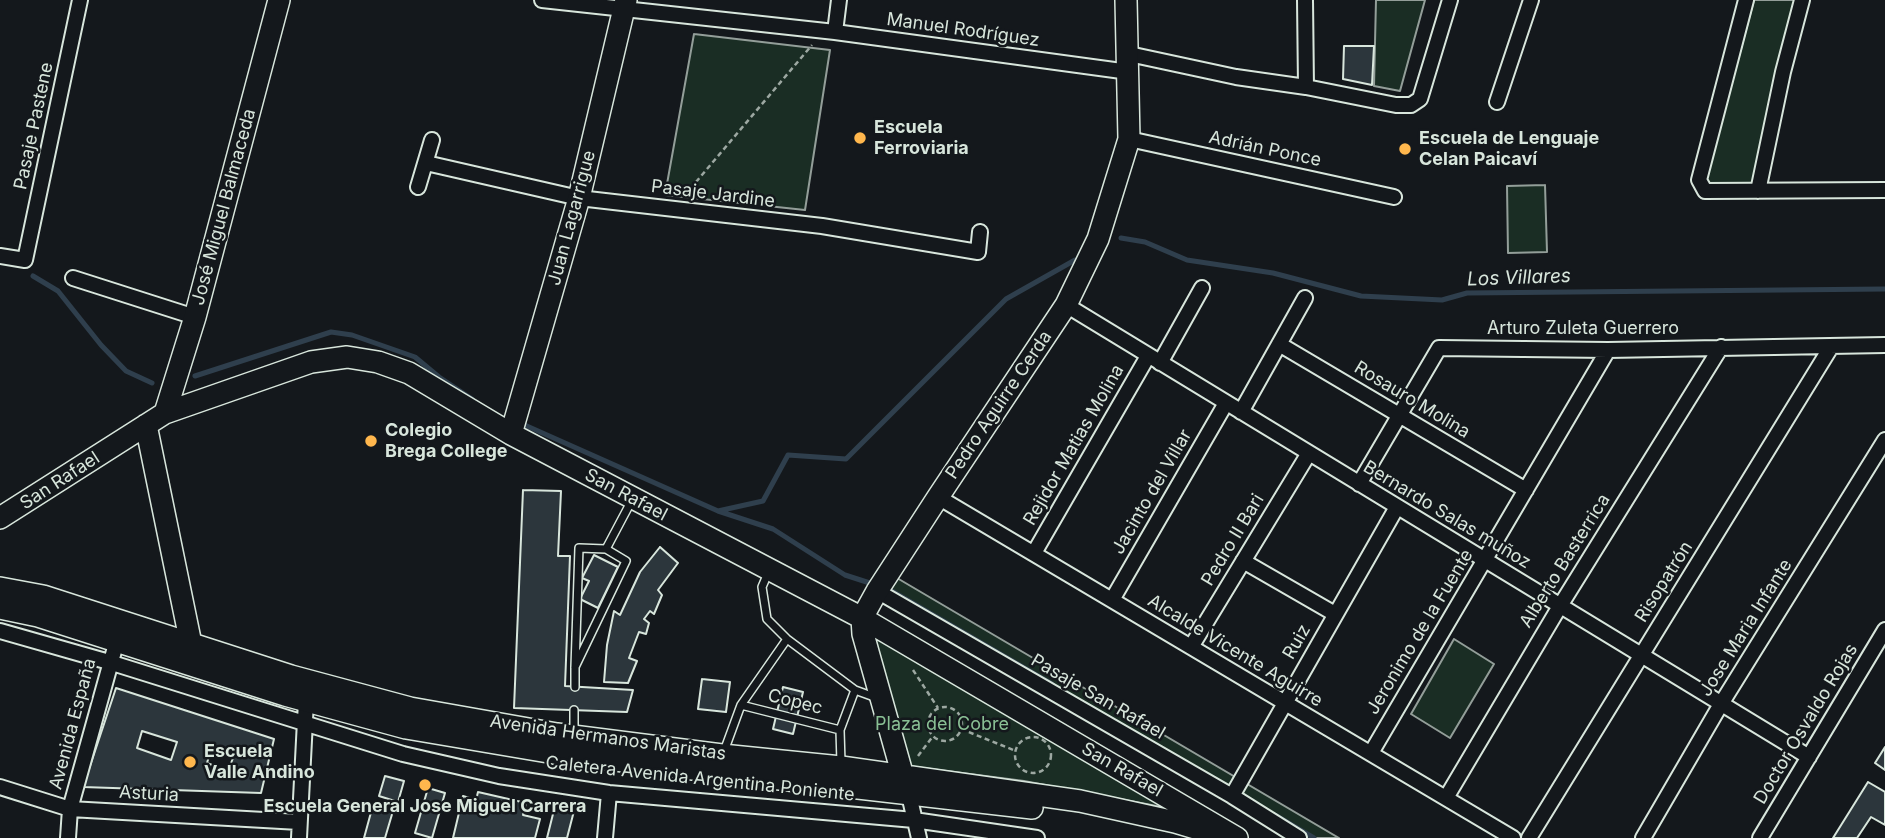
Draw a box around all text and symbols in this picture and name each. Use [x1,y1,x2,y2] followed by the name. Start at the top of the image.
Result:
[885,9,1041,51] street label: Manuel Rodríguez
[10,60,58,192] street label: Pasaje Pastene
[187,106,261,308] street label: José Miguel Balmaceda
[874,117,969,160] place label: Escuela Ferroviaria
[1207,127,1323,171] street label: Adrián Ponce
[1419,128,1599,170] place label: Escuela de Lenguaje Celan Paicaví
[852,130,868,146] marker: Escuela Ferroviaria
[1397,141,1413,157] marker: Escuela de Lenguaje Celan Paicaví
[544,148,600,288] street label: Juan Lagarrigue
[650,176,776,212] street label: Pasaje Jardine
[1467,265,1571,291] water label: Los Villares
[1487,318,1679,340] street label: Arturo Zuleta Guerrero
[941,327,1057,483] street label: Pedro Aguirre Cerda
[1350,357,1474,443] street label: Rosauro Molina
[1019,361,1129,529] street label: Rejidor Matias Molina
[385,420,508,462] place label: Colegio Brega College
[1108,426,1196,558] street label: Jacinto del Villar
[363,433,379,449] marker: Colegio Brega College
[16,447,104,515] street label: San Rafael
[1359,456,1535,574] street label: Bernardo Salas muñoz
[581,464,671,526] street label: San Rafael
[1197,490,1269,590] street label: Pedro II Bari
[1515,490,1615,632] street label: Alberto Basterrica
[1631,538,1697,626] street label: Risopatrón
[1362,546,1478,718] street label: Jeronimo de la Fuente
[1695,555,1797,701] street label: Jose Maria Infante
[1144,590,1326,712] street label: Alcalde Vicente Aguirre
[1279,621,1315,663] street label: Ruiz
[1750,640,1862,808] street label: Doctor Osvaldo Rojas
[1027,650,1169,744] street label: Pasaje San Rafael
[45,656,101,792] street label: Avenida España
[765,685,825,719] street label: Copec
[489,711,727,765] street label: Avenida Hermanos Maristas
[875,714,1009,736] park label: Plaza del Cobre
[1077,738,1167,802] street label: San Rafael
[204,741,315,784] place label: Escuela Valle Andino
[544,752,856,806] street label: Caletera Avenida Argentina Poniente
[182,754,198,770] marker: Escuela Valle Andino
[417,777,433,793] marker: Escuela General Jose Miguel Carrera
[118,782,180,806] street label: Asturia
[263,796,587,818] place label: Escuela General Jose Miguel Carrera

